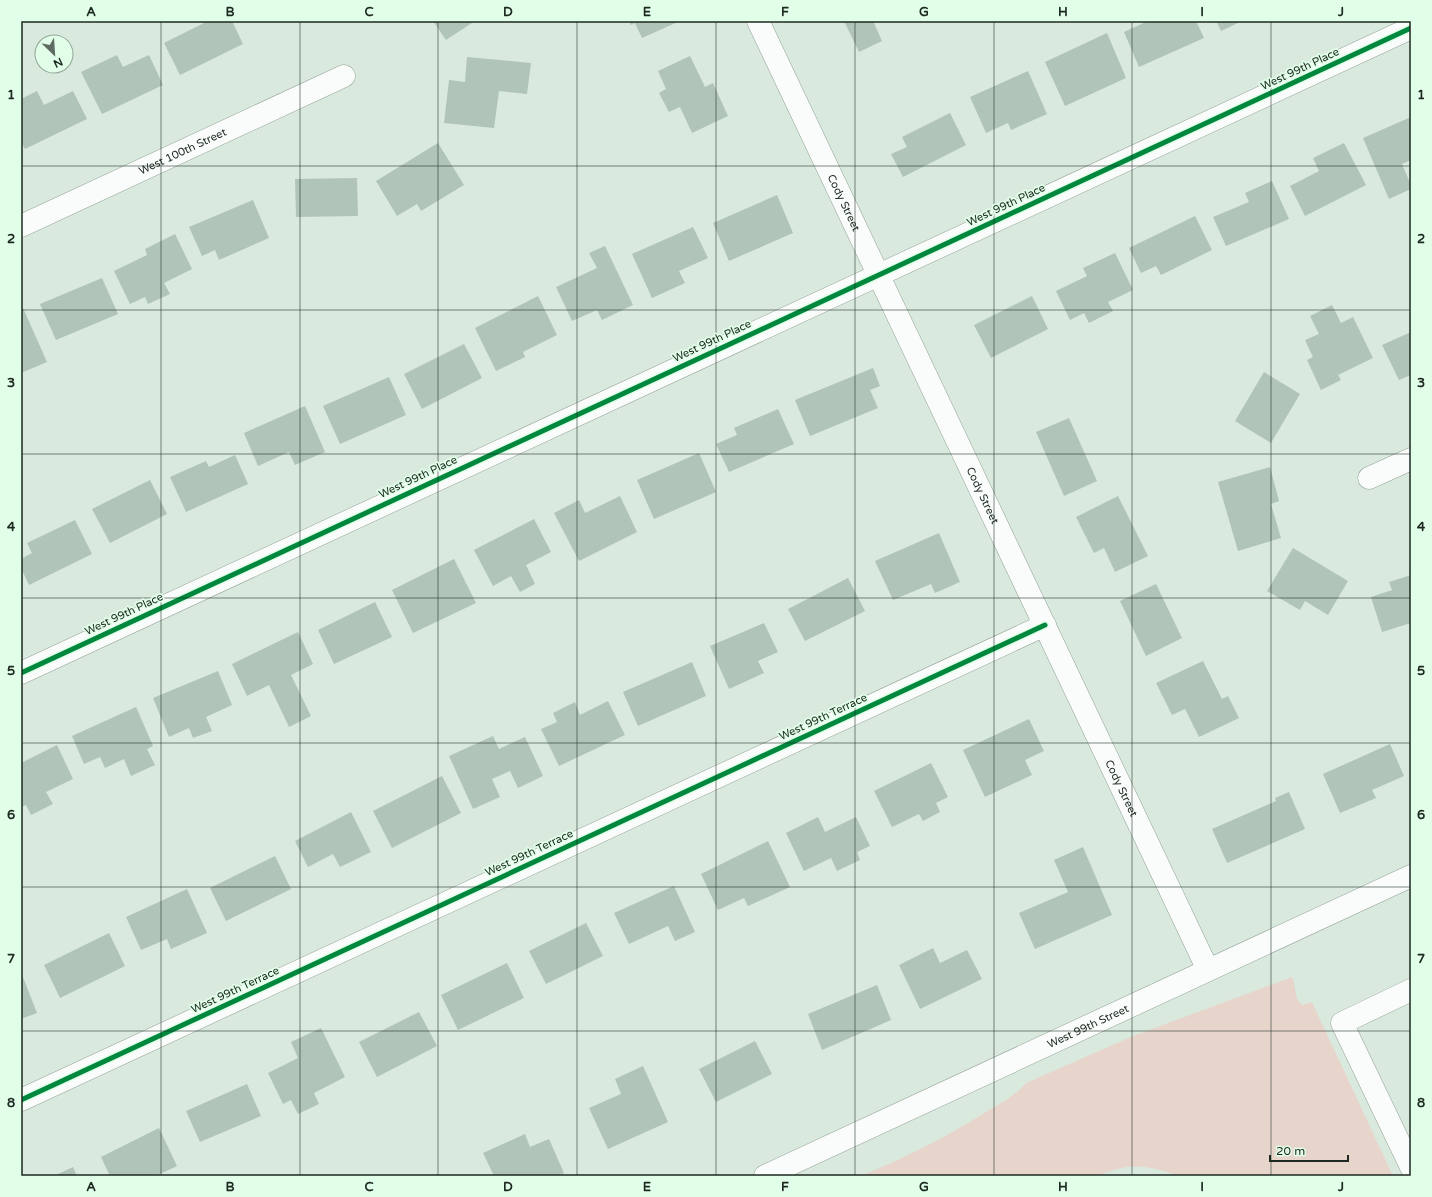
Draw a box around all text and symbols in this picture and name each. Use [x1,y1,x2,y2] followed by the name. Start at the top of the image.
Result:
[86,4,96,20] text: A
[225,4,235,20] text: B
[364,4,374,20] text: C
[503,4,513,20] text: D
[643,4,651,20] text: E
[781,4,789,20] text: F
[919,4,929,20] text: G
[1058,4,1068,20] text: H
[1200,4,1204,20] text: I
[1337,4,1344,20] text: J
[34,34,74,74] north arrow
[1259,45,1341,93] street label: West 99th Place
[51,55,65,70] text: N
[7,87,15,103] text: 1
[1417,87,1425,103] text: 1
[137,125,228,177] street label: West 100th Street
[825,172,863,233] street label: Cody Street
[965,181,1047,229] street label: West 99th Place
[7,231,15,247] text: 2
[1417,231,1425,247] text: 2
[671,317,753,365] street label: West 99th Place
[7,375,15,391] text: 3
[1417,375,1425,391] text: 3
[377,453,459,501] street label: West 99th Place
[964,465,1002,526] street label: Cody Street
[7,519,16,535] text: 4
[1417,519,1426,535] text: 4
[83,590,165,638] street label: West 99th Place
[7,663,15,679] text: 5
[1417,663,1425,679] text: 5
[777,691,869,743] street label: West 99th Terrace
[1103,758,1141,819] street label: Cody Street
[7,807,15,823] text: 6
[1417,807,1425,823] text: 6
[483,827,575,879] street label: West 99th Terrace
[7,951,15,967] text: 7
[1417,951,1425,967] text: 7
[189,964,281,1016] street label: West 99th Terrace
[1045,1002,1131,1051] street label: West 99th Street
[7,1095,15,1111] text: 8
[1417,1095,1425,1111] text: 8
[1270,1137,1348,1163] scale bar
[1276,1144,1305,1158] text: 20 m
[86,1179,96,1195] text: A
[225,1179,235,1195] text: B
[364,1179,374,1195] text: C
[503,1179,513,1195] text: D
[643,1179,651,1195] text: E
[781,1179,789,1195] text: F
[919,1179,929,1195] text: G
[1058,1179,1068,1195] text: H
[1200,1179,1204,1195] text: I
[1337,1179,1344,1195] text: J

